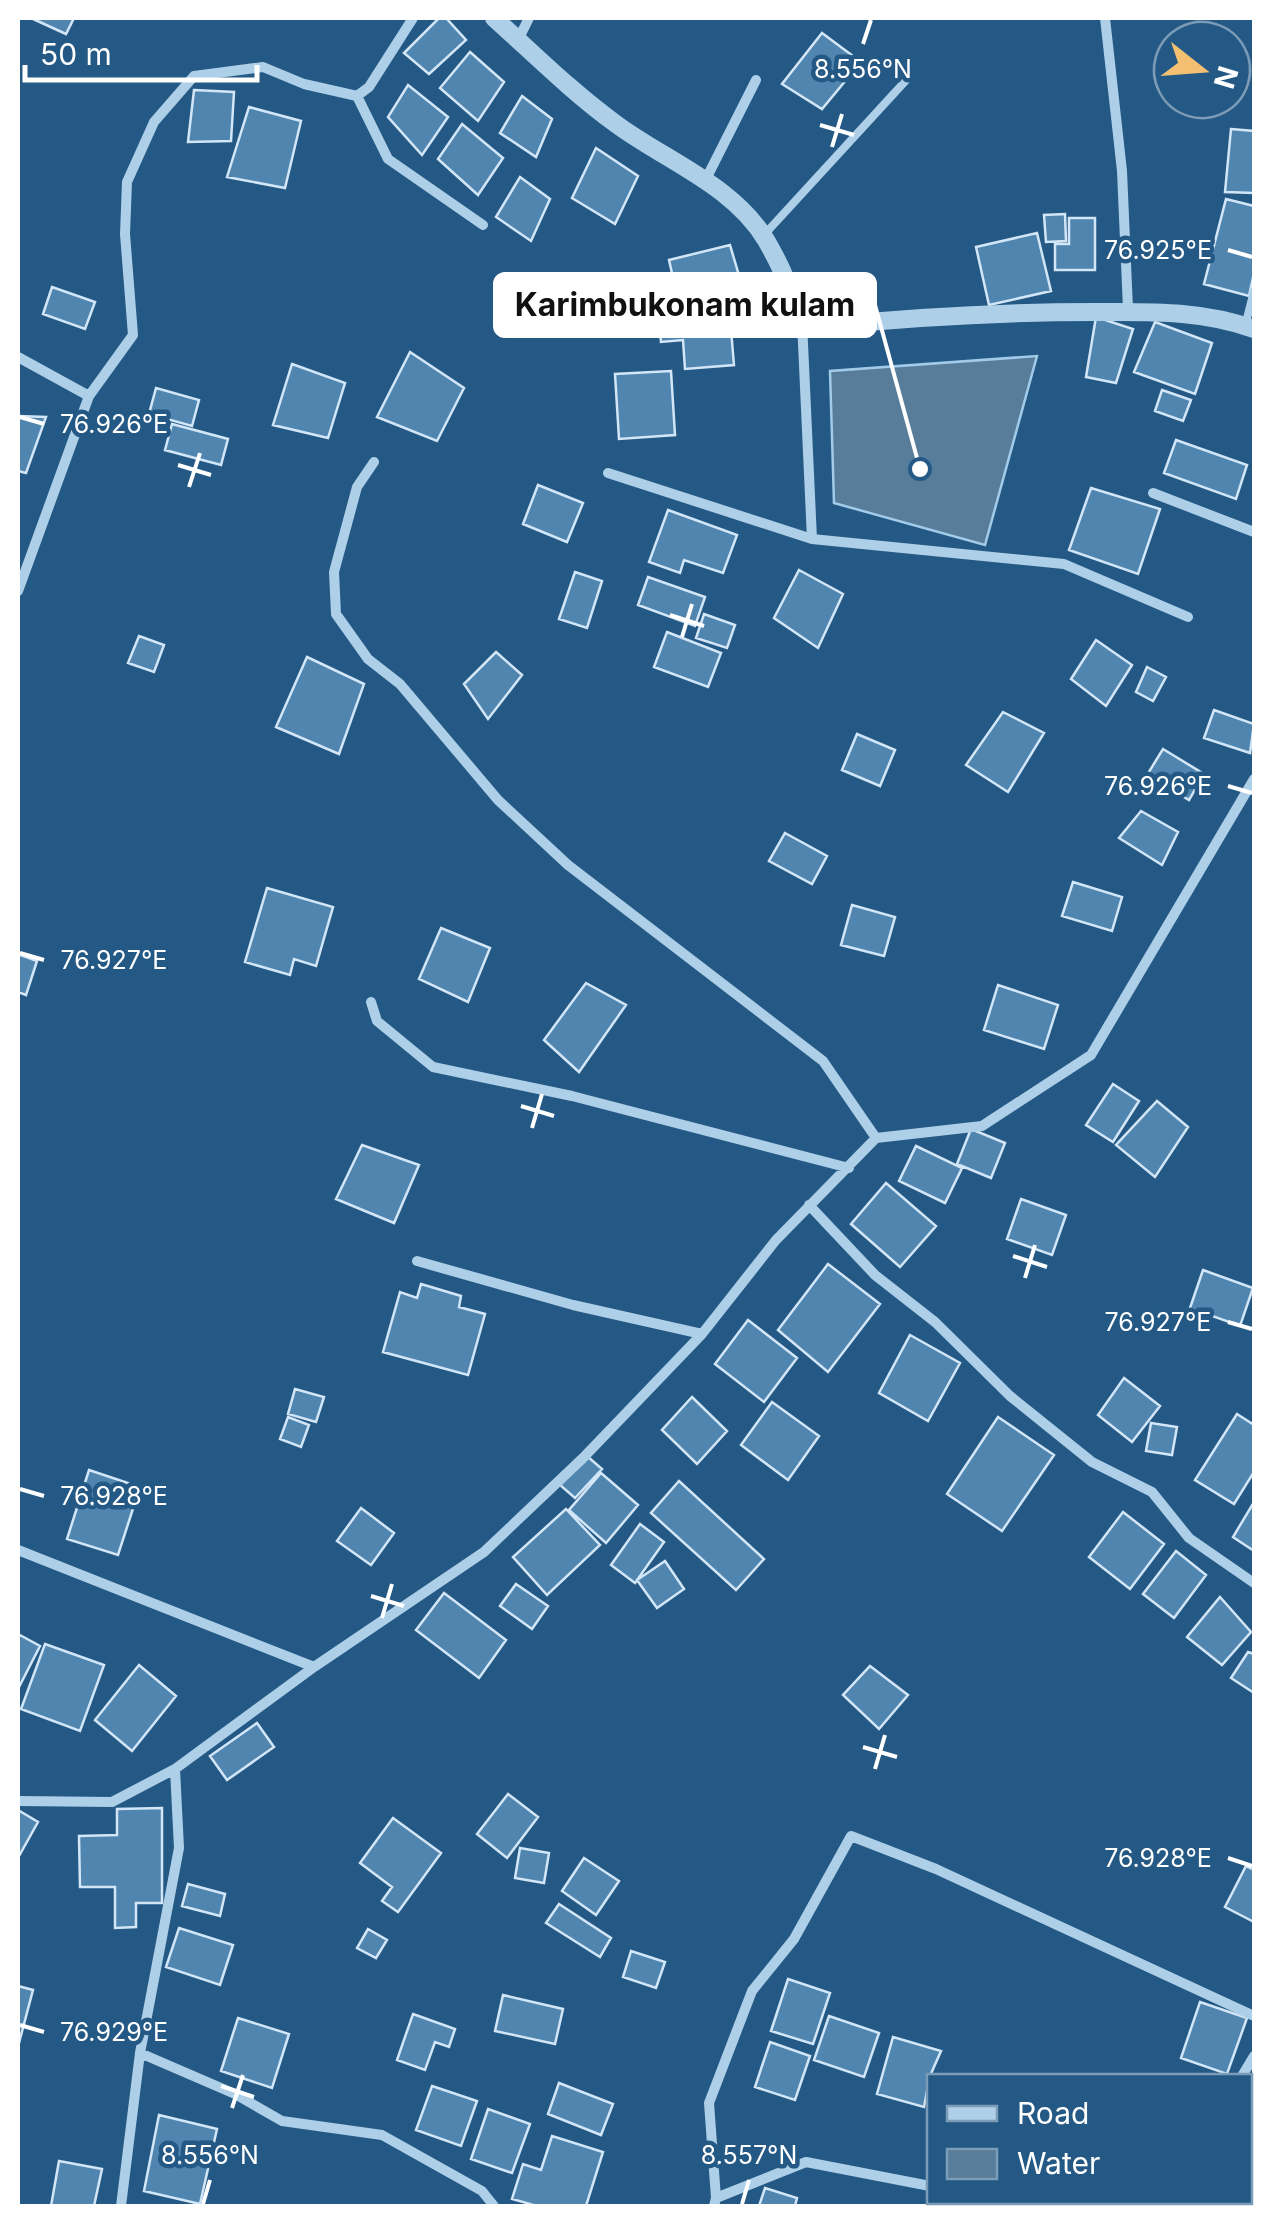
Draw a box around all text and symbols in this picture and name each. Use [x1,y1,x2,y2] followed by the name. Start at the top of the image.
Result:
[25,20,258,82] scale bar
[1152,20,1252,120] north arrow
[40,36,112,72] text: 50 m
[814,54,912,84] text: 8.556°N
[1207,62,1245,92] text: N
[1104,235,1212,265] text: 76.925°E
[495,274,875,336] callout: Karimbukonam kulam
[515,285,855,324] text: Karimbukonam kulam
[60,409,168,439] text: 76.926°E
[1104,771,1212,801] text: 76.926°E
[61,945,167,975] text: 76.927°E
[1105,1307,1211,1337] text: 76.927°E
[60,1481,168,1511] text: 76.928°E
[1104,1843,1212,1873] text: 76.928°E
[60,2017,168,2047] text: 76.929°E
[927,2074,1252,2204] legend
[1017,2095,1089,2131] text: Road
[161,2140,259,2170] text: 8.556°N
[701,2140,797,2170] text: 8.557°N
[1017,2145,1100,2181] text: Water

